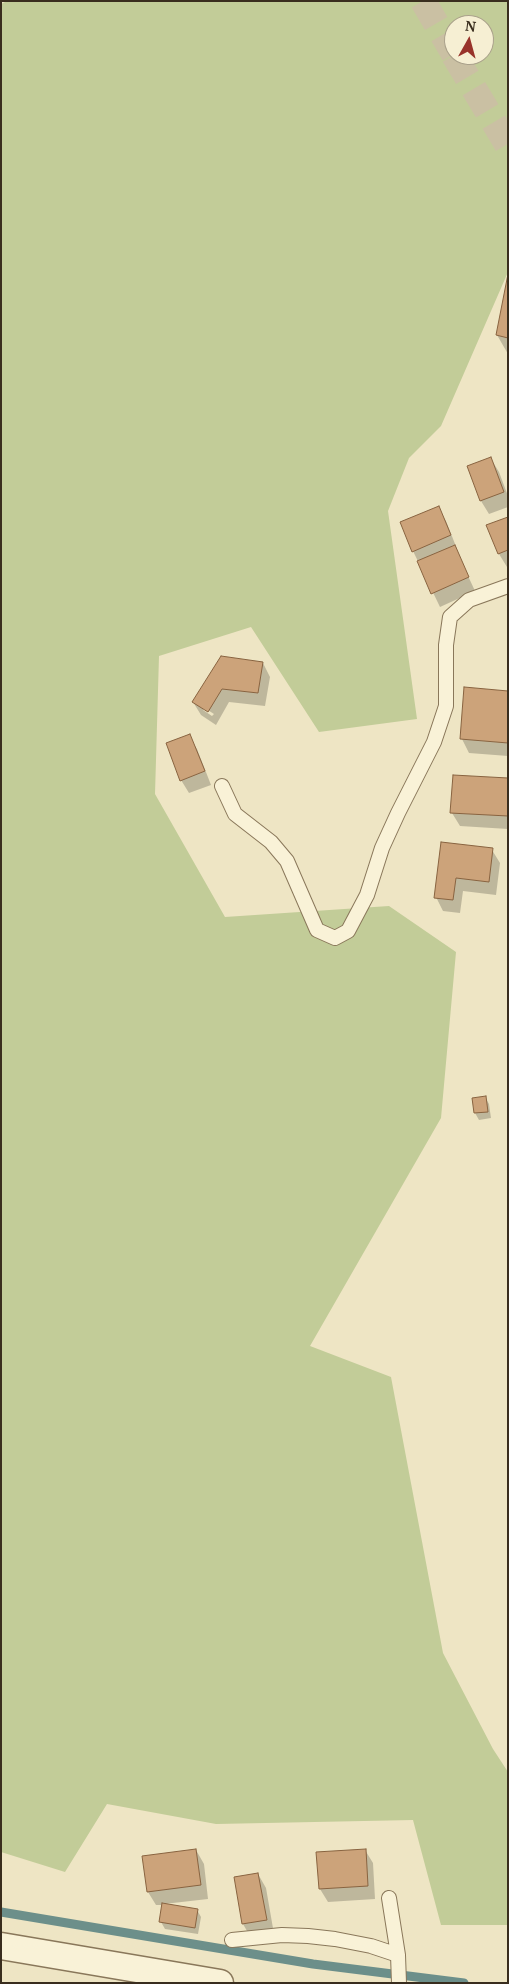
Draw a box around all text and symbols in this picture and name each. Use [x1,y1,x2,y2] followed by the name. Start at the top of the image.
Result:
[444,15,494,65] north arrow
[464,16,477,36] text: N

